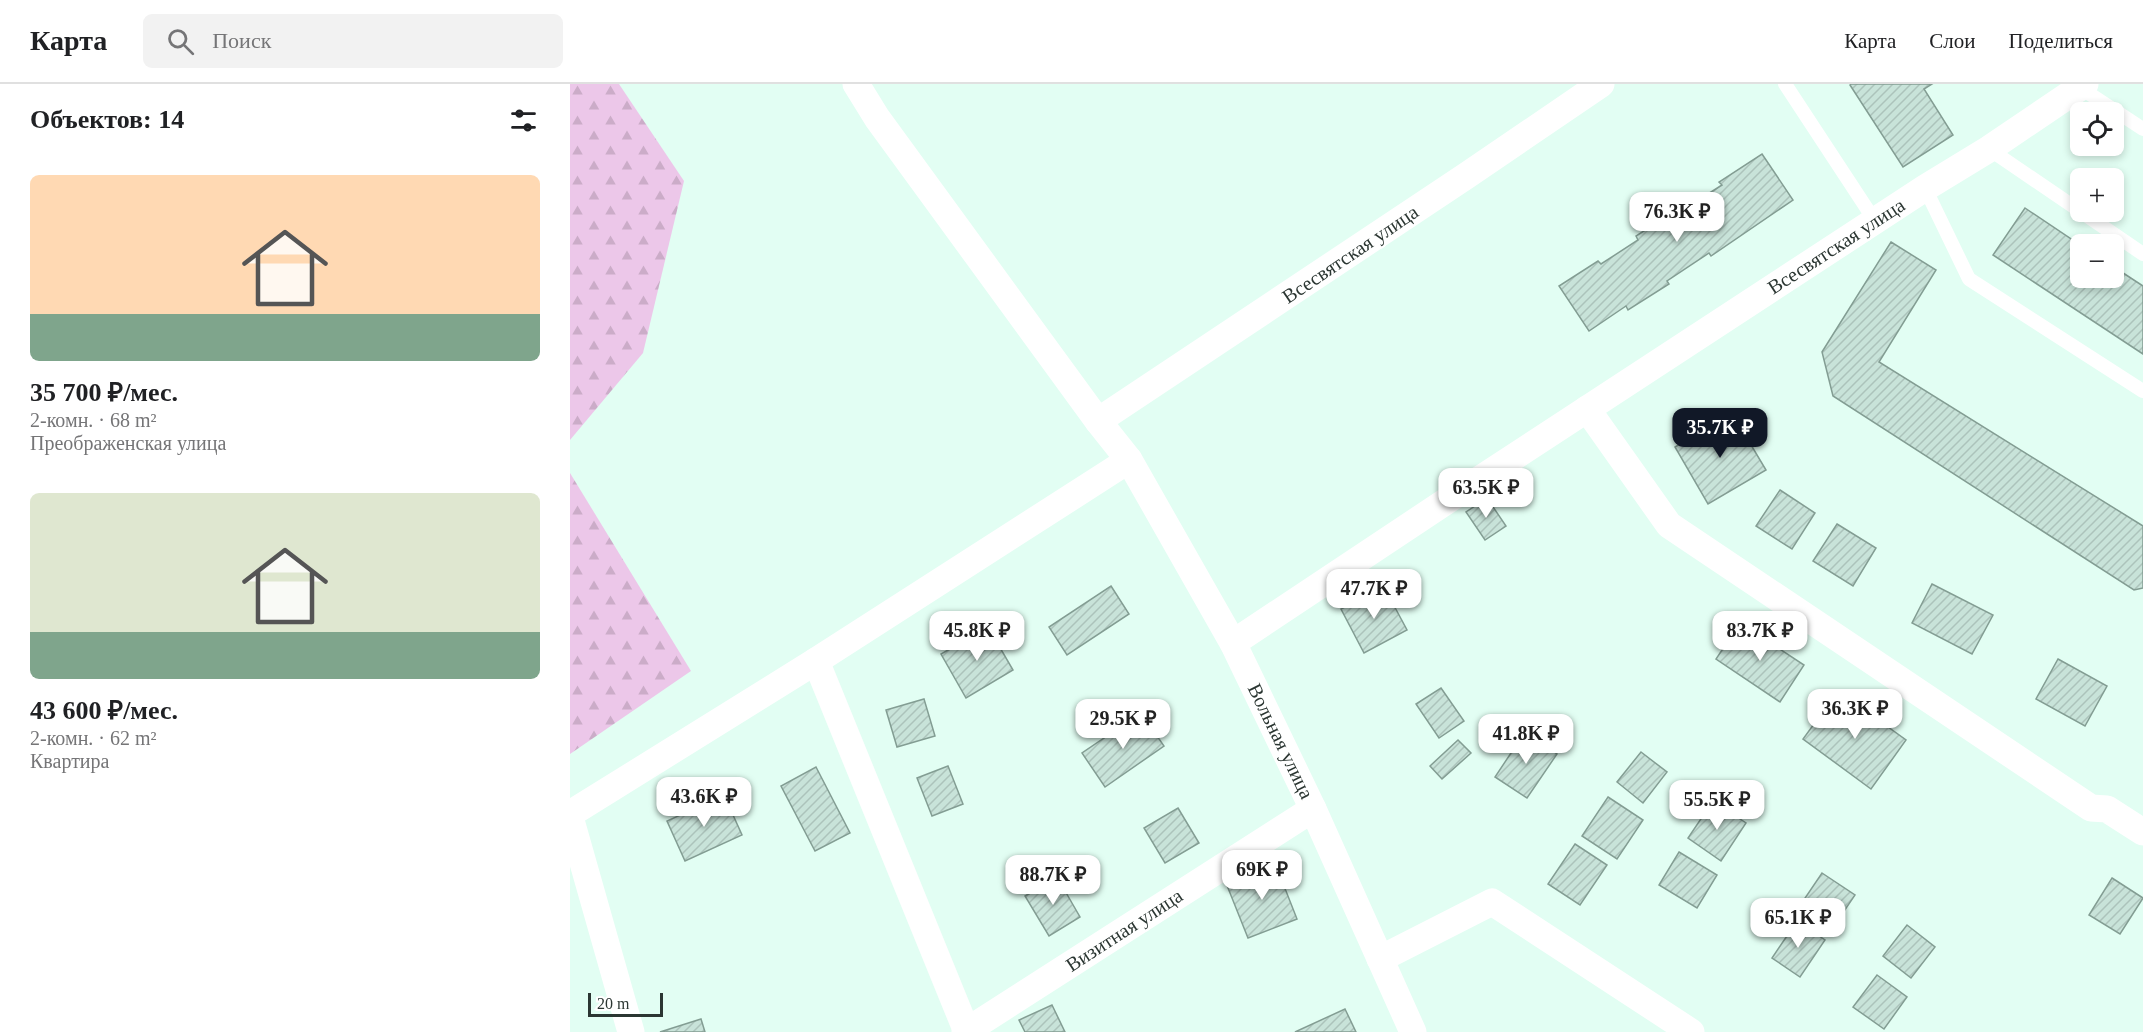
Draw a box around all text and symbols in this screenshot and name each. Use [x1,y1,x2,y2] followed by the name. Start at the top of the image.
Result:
[143,14,563,68] search box
[30,25,107,56] text: Карта
[164,25,197,58] icon: search
[212,28,271,53] text: Поиск
[1844,29,1896,53] text: Карта
[1929,29,1975,53] text: Слои
[2008,29,2113,53] text: Поделиться
[2070,102,2124,288] map controls
[2070,102,2124,156] button: locate
[507,104,540,137] icon: filters
[30,105,184,134] text: Объектов: 14
[2070,168,2124,222] button: +
[1622,192,1732,243] pin: 76.3K ₽
[1763,193,1909,299] street label: Всесвятская улица
[1278,200,1423,308] street label: Всесвятская улица
[1643,200,1711,222] text: 76.3K ₽
[231,214,339,322] icon: home
[2070,234,2124,288] button: −
[30,378,178,407] text: 35 700 ₽/мес.
[1665,408,1775,459] pin: 35.7K ₽
[30,409,157,431] text: 2-комн. · 68 m²
[1686,416,1754,438] text: 35.7K ₽
[30,432,226,454] text: Преображенская улица
[1431,468,1541,519] pin: 63.5K ₽
[1452,476,1520,498] text: 63.5K ₽
[231,532,339,640] icon: home
[1319,569,1429,620] pin: 47.7K ₽
[1340,577,1408,599] text: 47.7K ₽
[922,611,1032,662] pin: 45.8K ₽
[1705,611,1815,662] pin: 83.7K ₽
[943,619,1011,641] text: 45.8K ₽
[1726,619,1794,641] text: 83.7K ₽
[1243,680,1318,803] street label: Вольная улица
[1800,689,1910,740] pin: 36.3K ₽
[30,696,178,725] text: 43 600 ₽/мес.
[1821,697,1889,719] text: 36.3K ₽
[1068,699,1178,750] pin: 29.5K ₽
[1089,707,1157,729] text: 29.5K ₽
[1471,714,1581,765] pin: 41.8K ₽
[1492,722,1560,744] text: 41.8K ₽
[30,727,157,749] text: 2-комн. · 62 m²
[30,750,109,772] text: Квартира
[649,777,759,828] pin: 43.6K ₽
[1662,780,1772,831] pin: 55.5K ₽
[670,785,738,807] text: 43.6K ₽
[1683,788,1751,810] text: 55.5K ₽
[1220,850,1304,901] pin: 69K ₽
[998,855,1108,906] pin: 88.7K ₽
[1236,858,1288,880] text: 69K ₽
[1019,863,1087,885] text: 88.7K ₽
[1062,884,1187,977] street label: Визитная улица
[1743,898,1853,949] pin: 65.1K ₽
[1764,906,1832,928] text: 65.1K ₽
[588,990,663,1018] scale bar
[597,995,629,1012] text: 20 m

